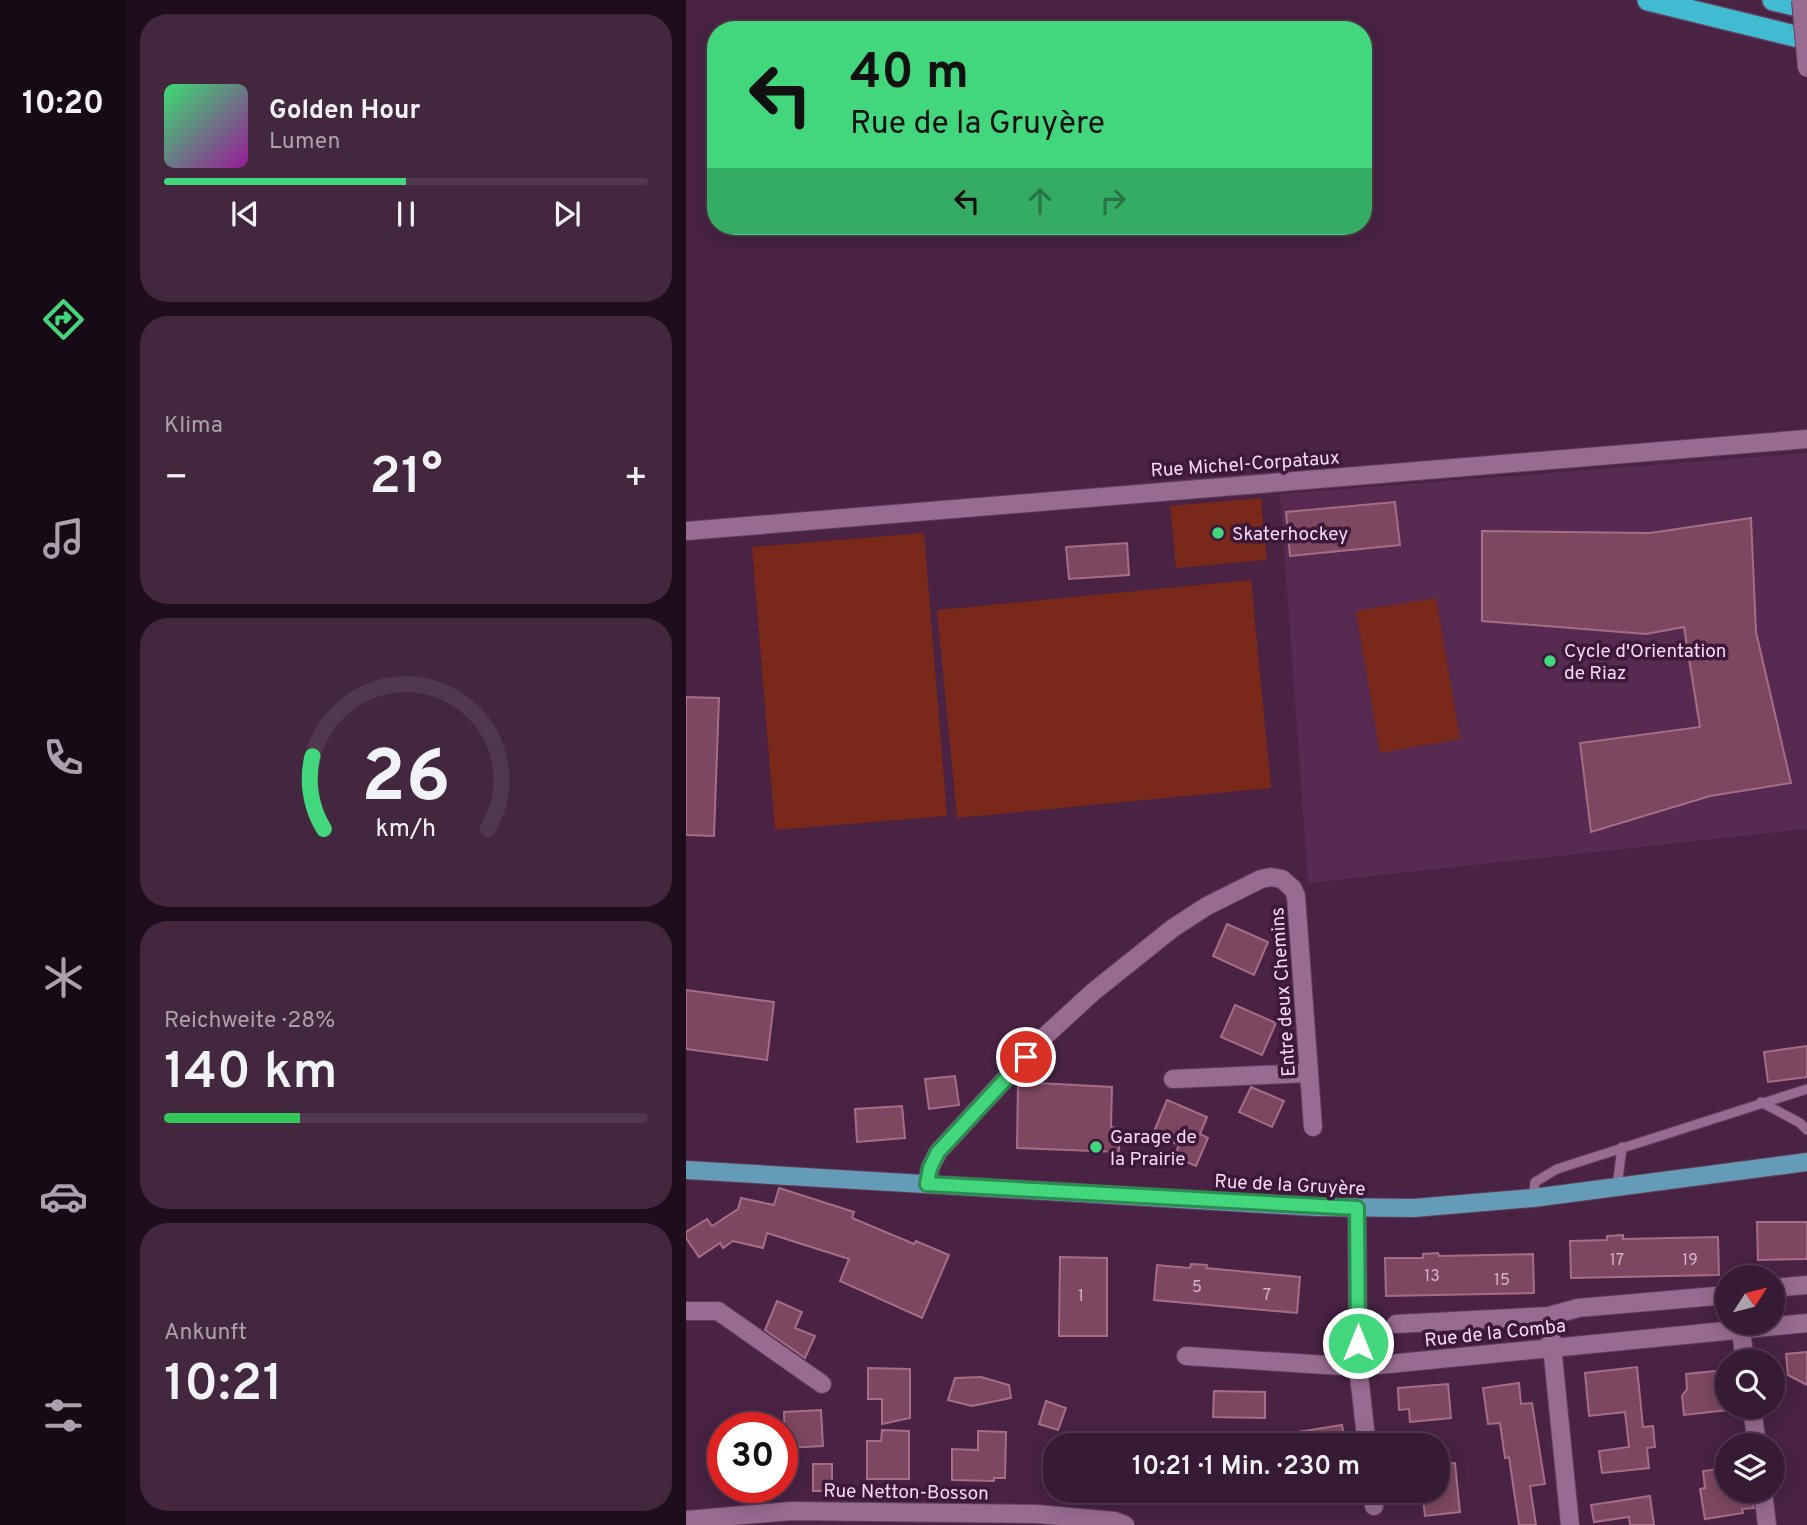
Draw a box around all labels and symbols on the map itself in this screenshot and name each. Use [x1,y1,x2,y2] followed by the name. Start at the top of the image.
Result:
[1150,446,1341,484] street label: Rue Michel-Corpataux
[1232,523,1348,547] place label: Skaterhockey
[1210,525,1226,541] marker: Skaterhockey
[1564,640,1726,686] place label: Cycle d'Orientation de Riaz
[1542,653,1558,669] marker: Cycle d'Orientation de Riaz
[1266,906,1302,1077] street label: Entre deux Chemins
[996,1027,1056,1087] pin
[1110,1126,1197,1172] place label: Garage de la Prairie
[1088,1139,1104,1155] marker: Garage de la Prairie
[1214,1170,1366,1202] street label: Rue de la Gruyère
[1610,1251,1624,1271] house number: 17
[1682,1251,1698,1271] house number: 19
[1715,1265,1785,1335] north arrow
[1424,1267,1440,1287] house number: 13
[1494,1271,1510,1291] house number: 15
[1192,1278,1202,1298] house number: 5
[1263,1286,1271,1306] house number: 7
[1078,1287,1084,1307] house number: 1
[1321,1306,1395,1380] position arrow
[1423,1315,1567,1353] street label: Rue de la Comba
[707,1412,798,1503] speed limit sign: 30
[823,1480,989,1506] street label: Rue Netton-Bosson

